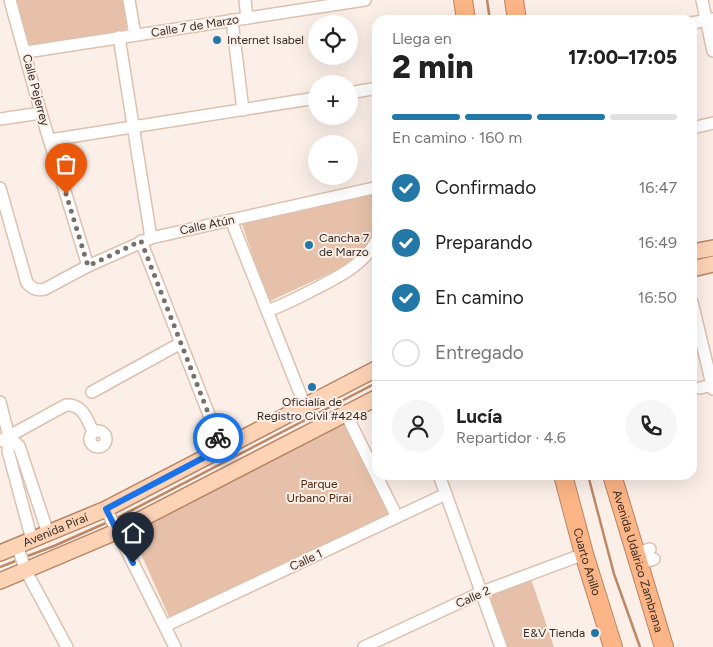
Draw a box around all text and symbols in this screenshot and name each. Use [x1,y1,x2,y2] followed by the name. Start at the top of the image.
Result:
[150,12,240,40] street label: Calle 7 de Marzo
[308,15,358,185] map controls
[308,15,358,65] button: locate
[392,29,452,48] text: Llega en
[227,33,304,47] place label: Internet Isabel
[211,34,223,46] marker: Internet Isabel
[568,46,677,69] text: 17:00–17:05
[392,48,474,86] text: 2 min
[20,53,52,128] street label: Calle Pejerrey
[308,75,358,125] button: +
[392,128,522,147] text: En camino · 160 m
[308,135,358,185] button: −
[45,143,87,194] pin
[52,150,80,178] icon: bag
[392,174,420,202] icon: check
[435,176,536,199] text: Confirmado
[639,178,677,197] text: 16:47
[178,212,236,238] street label: Calle Atún
[392,229,420,257] icon: check
[319,231,370,259] place label: Cancha 7 de Marzo
[435,231,533,254] text: Preparando
[638,233,677,252] text: 16:49
[303,239,315,251] marker: Cancha 7 de Marzo
[392,284,420,312] icon: check
[435,286,524,309] text: En camino
[638,288,677,307] text: 16:50
[435,341,524,364] text: Entregado
[306,381,318,393] marker: Oficialía de Registro Civil #4248
[257,395,367,423] place label: Oficialía de Registro Civil #4248
[392,400,444,452] button: person
[625,400,677,452] button: phone
[456,405,502,428] text: Lucía
[193,413,243,463] courier
[204,424,232,452] icon: bike
[456,428,566,447] text: Repartidor · 4.6
[286,477,352,505] park label: Parque Urbano Pirai
[610,488,666,634] street label: Avenida Udalrico Zambrana
[21,510,91,550] street label: Avenida Piraí
[112,512,154,563] pin
[119,519,147,547] icon: home
[570,526,604,597] street label: Cuarto Anillo
[287,546,325,574] street label: Calle 1
[454,583,492,611] street label: Calle 2
[523,626,585,640] place label: E&V Tienda
[589,627,601,639] marker: E&V Tienda

